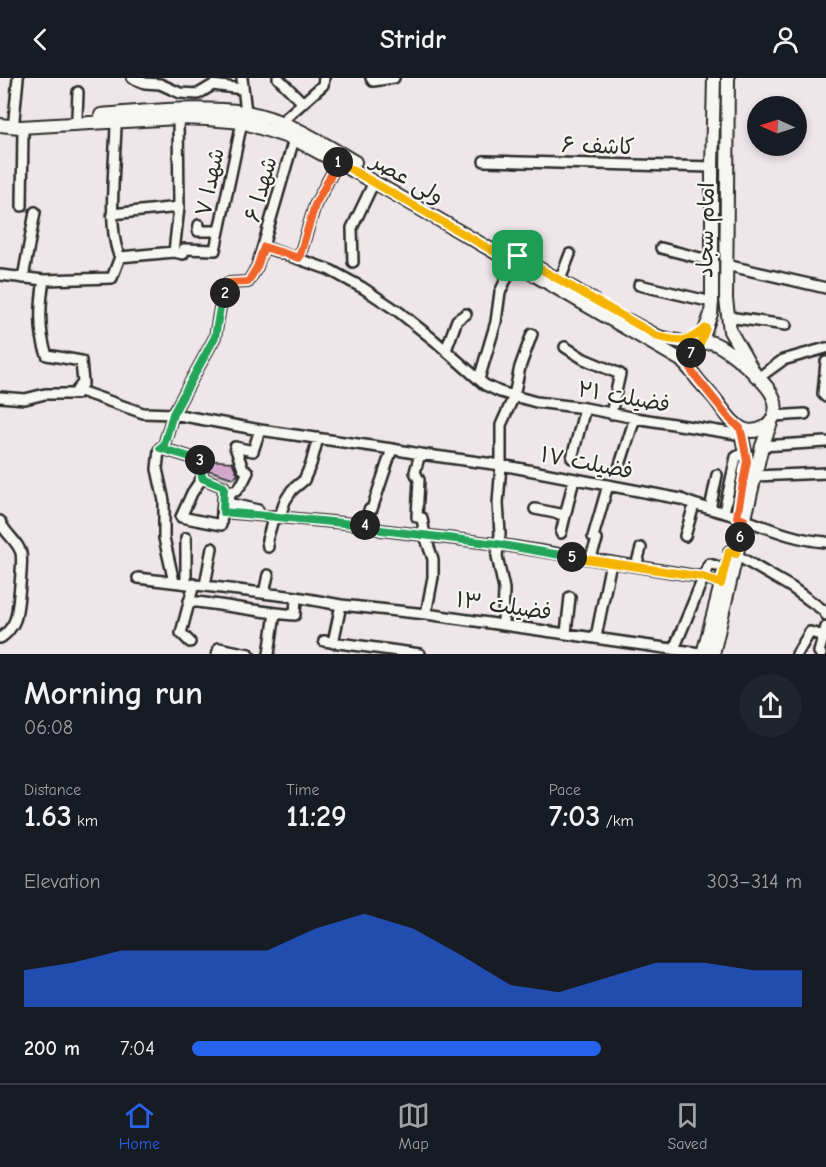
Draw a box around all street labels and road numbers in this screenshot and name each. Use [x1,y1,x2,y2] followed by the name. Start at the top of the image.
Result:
[561,132,635,160] street label: کاشف ۶
[190,146,230,219] street label: شهدا ۷
[364,147,448,211] street label: ولی عصر
[239,153,283,225] street label: شهدا ۶
[692,182,723,278] street label: امام سجاد
[576,376,672,418] street label: فضیلت ۲۱
[538,441,635,485] street label: فضیلت ۱۷
[454,586,553,626] street label: فضیلت ۱۳

